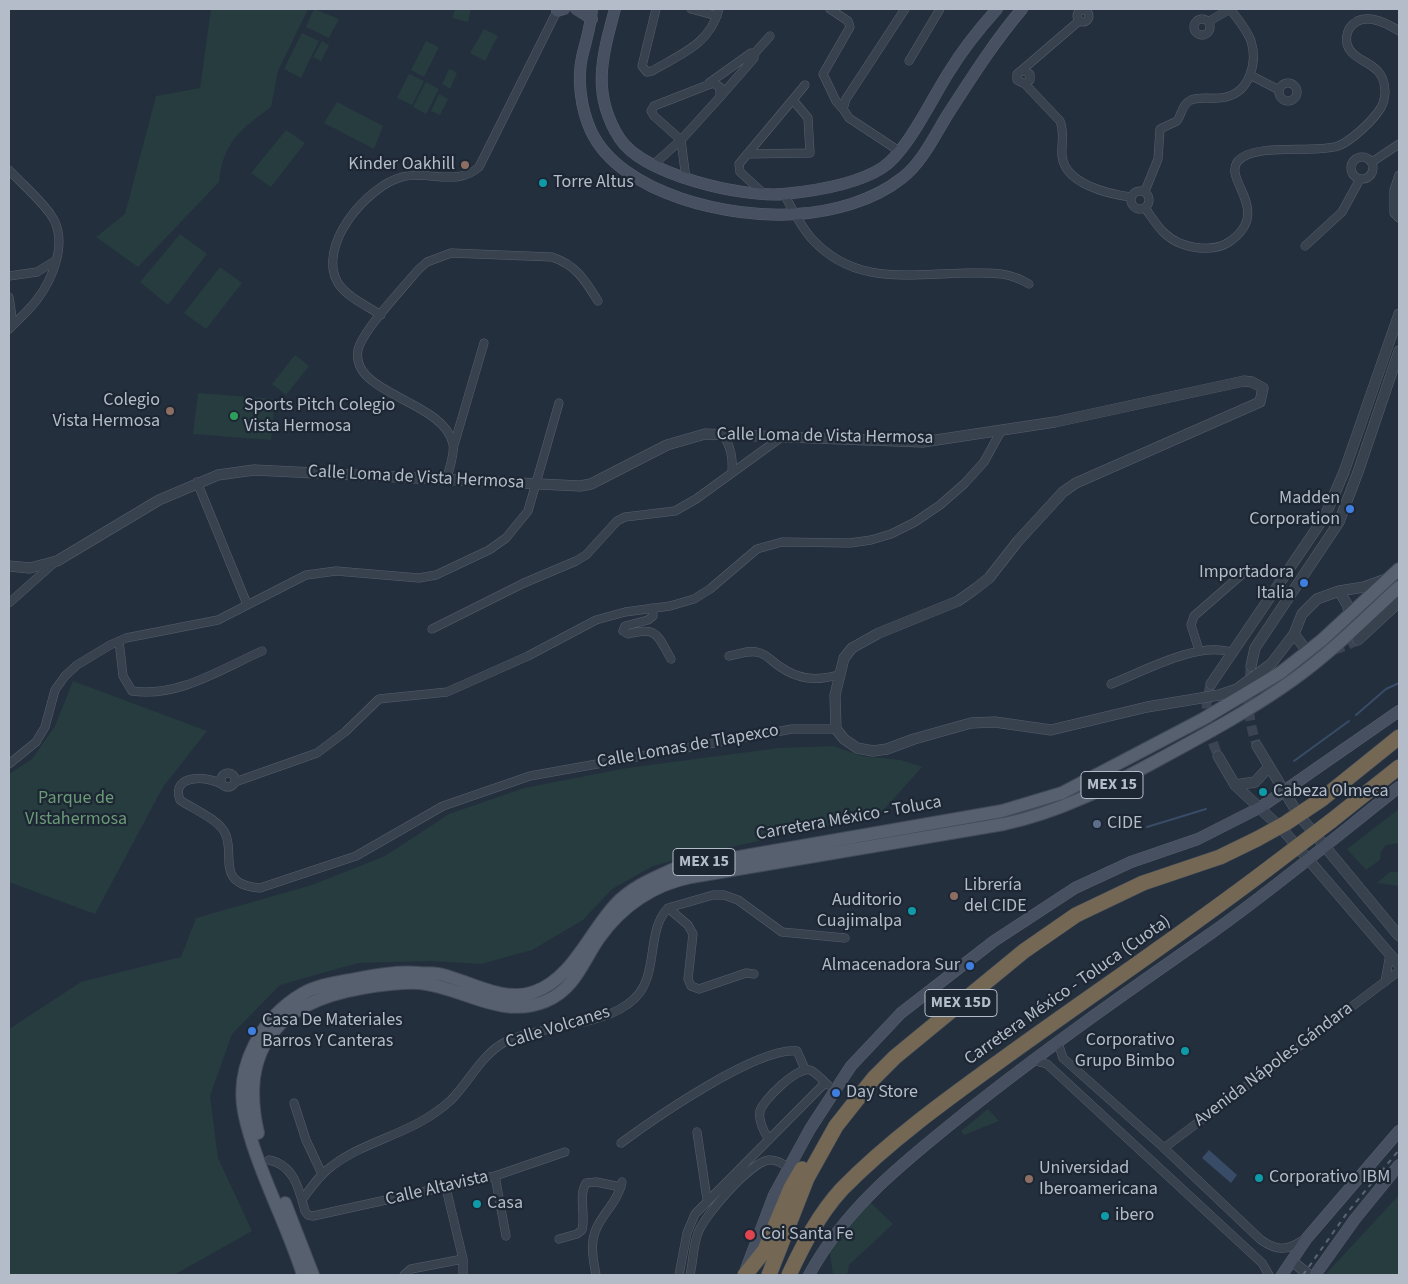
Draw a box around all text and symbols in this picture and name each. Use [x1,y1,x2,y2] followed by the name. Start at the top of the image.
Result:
[348,154,455,176] place label: Kinder Oakhill
[459,159,471,171] marker: Kinder Oakhill
[553,172,634,194] place label: Torre Altus
[537,177,549,189] marker: Torre Altus
[53,390,160,432] place label: Colegio Vista Hermosa
[244,395,395,438] place label: Sports Pitch Colegio Vista Hermosa
[164,405,176,417] marker: Colegio Vista Hermosa
[228,410,240,422] marker: Sports Pitch Colegio Vista Hermosa
[716,424,934,450] street label: Calle Loma de Vista Hermosa
[307,462,525,494] street label: Calle Loma de Vista Hermosa
[1249,488,1340,530] place label: Madden Corporation
[1344,503,1356,515] marker: Madden Corporation
[1199,562,1294,604] place label: Importadora Italia
[1298,577,1310,589] marker: Importadora Italia
[595,720,781,774] street label: Calle Lomas de Tlapexco
[1081,772,1143,798] road number: MEX 15
[1273,781,1389,803] place label: Cabeza Olmeca
[1257,786,1269,798] marker: Cabeza Olmeca
[25,788,127,831] park label: Parque de VIstahermosa
[755,792,943,846] street label: Carretera México - Toluca
[1107,813,1143,835] place label: CIDE
[1091,818,1103,830] marker: CIDE
[673,849,735,876] road number: MEX 15
[964,875,1027,918] place label: Librería del CIDE
[817,890,902,932] place label: Auditorio Cuajimalpa
[948,890,960,902] marker: Librería del CIDE
[906,905,918,917] marker: Auditorio Cuajimalpa
[961,911,1175,1071] street label: Carretera México - Toluca (Cuota)
[822,955,960,977] place label: Almacenadora Sur
[964,960,976,972] marker: Almacenadora Sur
[925,990,997,1016] road number: MEX 15D
[1190,998,1358,1132] street label: Avenida Nápoles Gándara
[503,1002,613,1054] street label: Calle Volcanes
[262,1010,403,1052] place label: Casa De Materiales Barros Y Canteras
[246,1025,258,1037] marker: Casa De Materiales Barros Y Canteras
[1075,1030,1175,1072] place label: Corporativo Grupo Bimbo
[1179,1045,1191,1057] marker: Corporativo Grupo Bimbo
[846,1082,918,1104] place label: Day Store
[830,1087,842,1099] marker: Day Store
[1039,1158,1158,1200] place label: Universidad Iberoamericana
[383,1167,491,1211] street label: Calle Altavista
[1269,1167,1390,1189] place label: Corporativo IBM
[1253,1172,1265,1184] marker: Corporativo IBM
[1023,1173,1035,1185] marker: Universidad Iberoamericana
[487,1193,523,1215] place label: Casa
[471,1198,483,1210] marker: Casa
[1115,1205,1154,1227] place label: ibero
[1099,1210,1111,1222] marker: ibero
[761,1224,854,1246] place label: Coi Santa Fe
[743,1228,757,1242] marker: Coi Santa Fe

